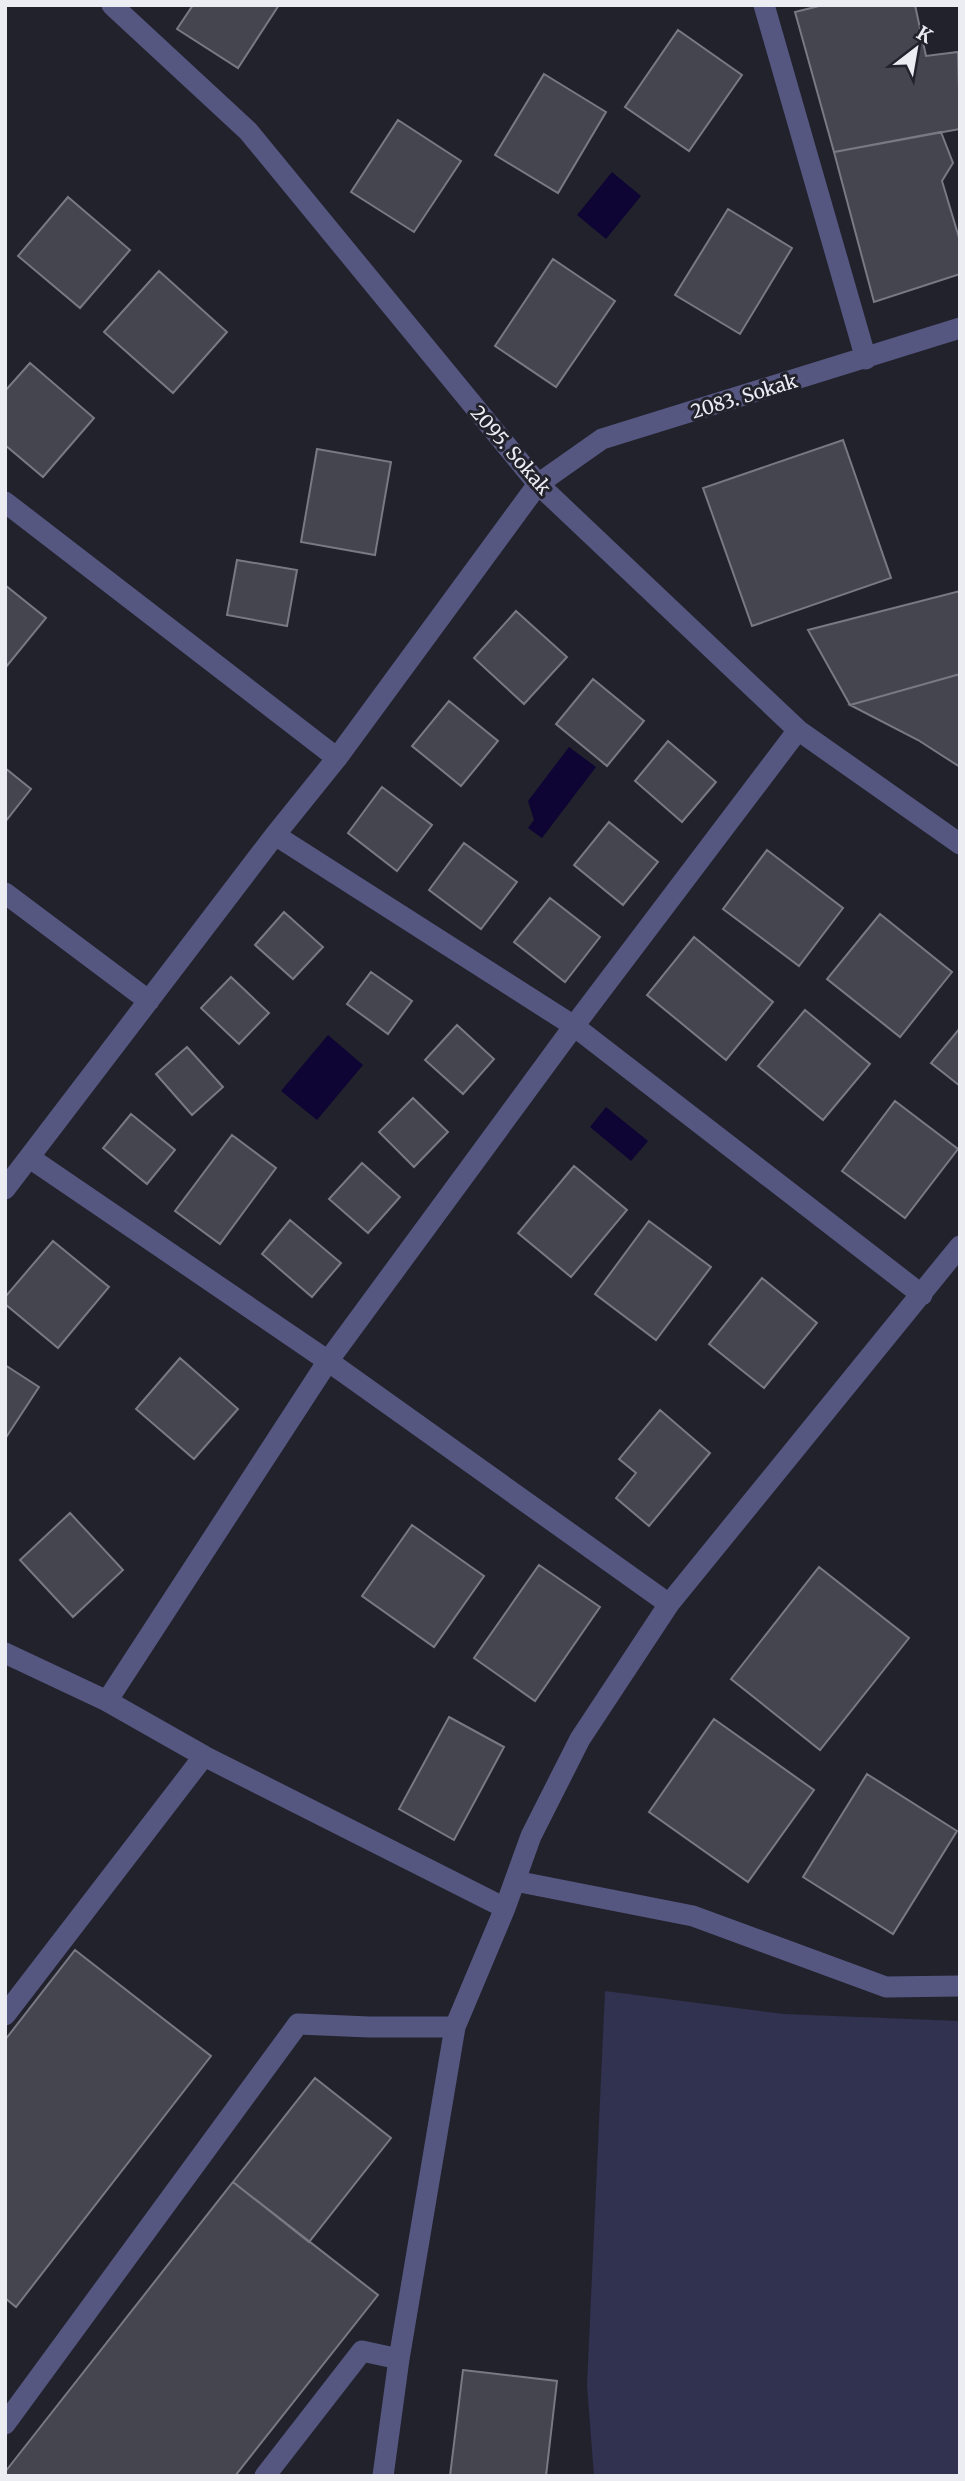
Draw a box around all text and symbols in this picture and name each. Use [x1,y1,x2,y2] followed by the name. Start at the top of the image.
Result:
[881,14,951,84] north arrow
[912,20,938,49] text: K
[688,368,800,424] street label: 2083. Sokak
[466,401,556,499] street label: 2095. Sokak

